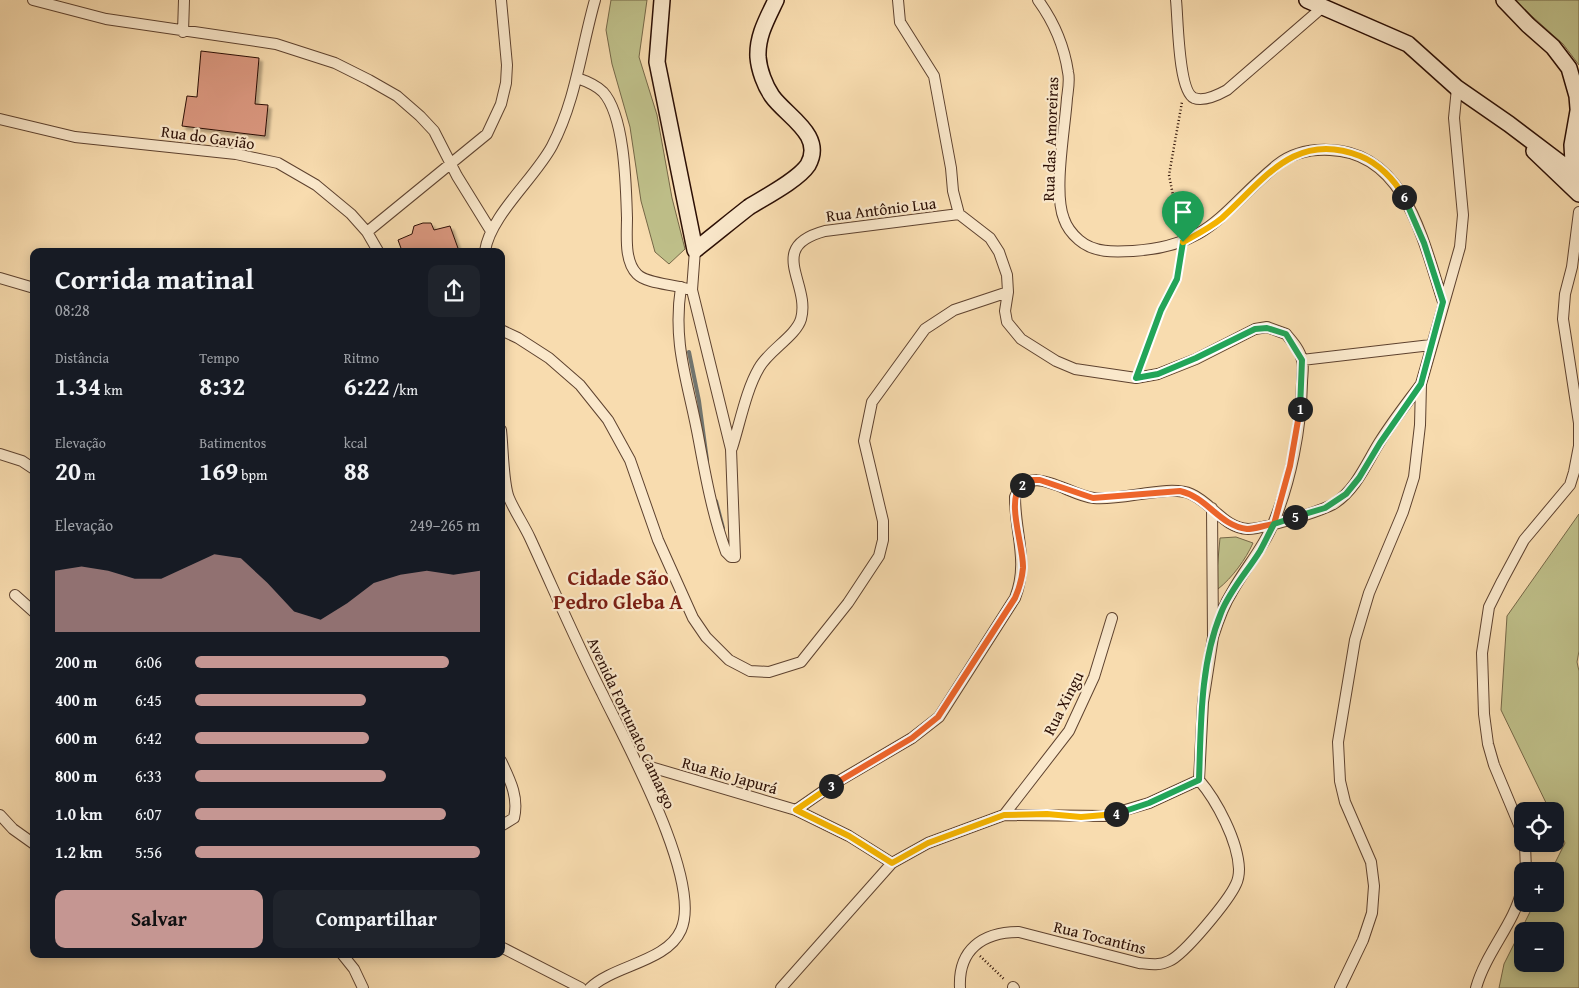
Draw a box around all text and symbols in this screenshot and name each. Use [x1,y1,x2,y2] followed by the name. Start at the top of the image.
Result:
[1036,76,1064,202] street label: Rua das Amoreiras
[160,119,256,155] street label: Rua do Gavião
[1392,184,1416,210] pin: 6
[1401,187,1408,207] text: 6
[825,190,938,228] street label: Rua Antônio Lua
[1162,191,1204,242] pin
[1169,198,1197,226] icon: arrive
[55,258,254,299] text: Corrida matinal
[428,265,480,317] button: share
[55,298,90,322] text: 08:28
[55,348,109,368] text: Distância
[199,348,239,368] text: Tempo
[344,348,379,368] text: Ritmo
[55,368,101,404] text: 1.34
[199,368,245,404] text: 8:32
[344,368,390,404] text: 6:22
[101,380,123,400] text: km
[390,380,418,400] text: /km
[1288,396,1312,422] pin: 1
[1297,399,1304,419] text: 1
[55,433,106,453] text: Elevação
[199,433,266,453] text: Batimentos
[344,433,368,453] text: kcal
[55,453,81,489] text: 20
[199,453,238,489] text: 169
[344,453,370,489] text: 88
[81,465,95,485] text: m
[238,465,268,485] text: bpm
[1010,472,1034,498] pin: 2
[1019,475,1026,495] text: 2
[1282,504,1308,530] pin: 5
[1292,507,1299,527] text: 5
[55,513,113,537] text: Elevação
[410,513,480,537] text: 249–265 m
[553,562,683,617] district label: Cidade São Pedro Gleba A
[582,633,682,813] street label: Avenida Fortunato Camargo
[55,650,97,674] text: 200 m
[135,650,162,674] text: 6:06
[1037,667,1090,739] street label: Rua Xingu
[55,688,97,712] text: 400 m
[135,688,162,712] text: 6:45
[55,726,97,750] text: 600 m
[135,726,162,750] text: 6:42
[679,750,781,800] street label: Rua Rio Japurá
[55,764,97,788] text: 800 m
[135,764,162,788] text: 6:33
[818,774,844,798] pin: 3
[828,776,835,796] text: 3
[55,802,102,826] text: 1.0 km
[135,802,162,826] text: 6:07
[1104,802,1128,826] pin: 4
[1514,802,1564,972] map controls
[1514,802,1564,852] button: locate
[1113,804,1120,824] text: 4
[55,840,102,864] text: 1.2 km
[135,840,162,864] text: 5:56
[1514,862,1564,912] button: +
[55,890,263,948] button: Salvar
[273,890,480,948] button: Compartilhar
[1051,914,1149,960] street label: Rua Tocantins
[1514,922,1564,972] button: −

